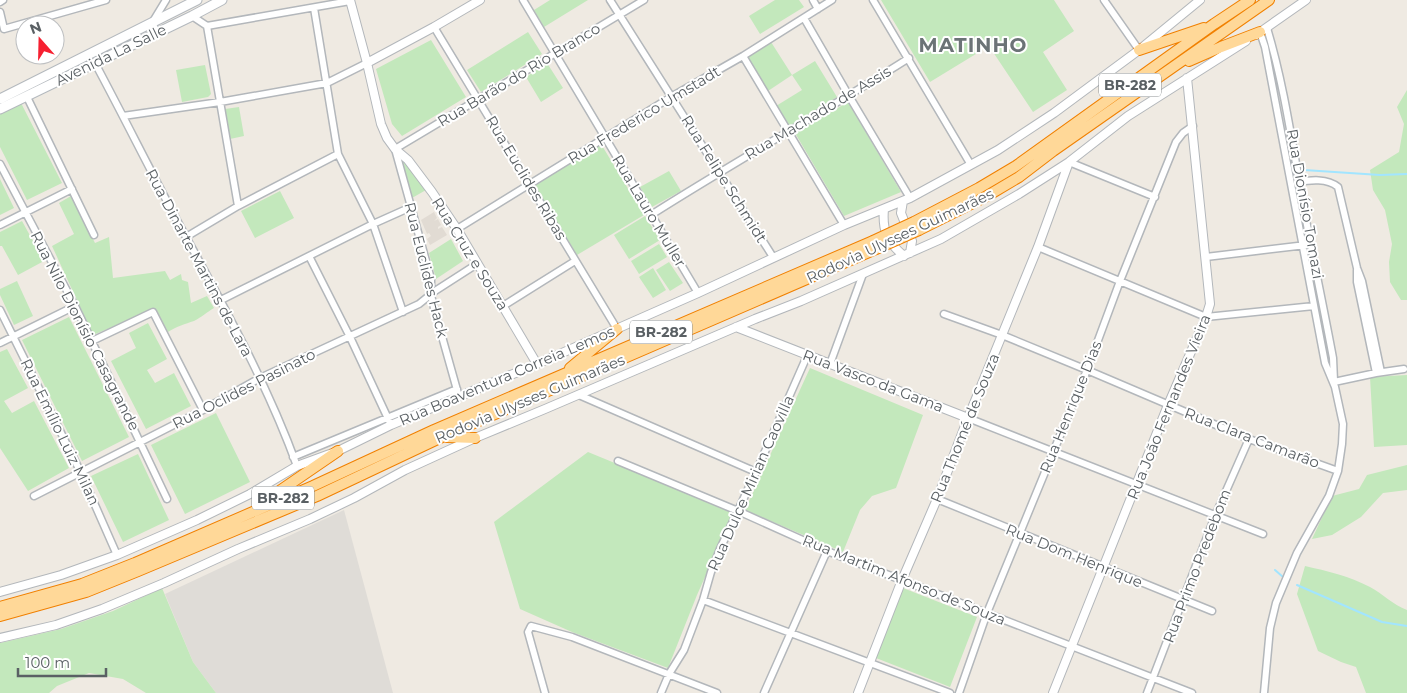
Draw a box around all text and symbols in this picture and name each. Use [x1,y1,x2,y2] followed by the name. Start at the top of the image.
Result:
[15,15,65,65] north arrow
[27,17,44,38] text: N
[434,18,604,131] street label: Rua Barão do Rio Branco
[52,19,169,90] street label: Avenida La Salle
[919,33,1027,57] district label: MATINHO
[564,61,723,168] street label: Rua Frederico Umstadt
[741,61,894,164] street label: Rua Machado de Assis
[1099,74,1161,96] road number: BR-282
[677,111,771,246] street label: Rua Felipe Schmidt
[482,112,571,243] street label: Rua Euclides Ribas
[1283,127,1328,280] street label: Rua Dionísio Tomazi
[608,151,691,271] street label: Rua Lauro Muller
[142,166,257,360] street label: Rua Dinarte Martins de Lara
[803,184,996,287] street label: Rodovia Ulysses Guimarães
[428,193,513,314] street label: Rua Cruz e Souza
[400,200,453,340] street label: Rua Euclides Hack
[27,228,144,434] street label: Rua Nilo Dionísio Casagrande
[1123,311,1214,502] street label: Rua João Fernandes Vieira
[396,321,617,430] street label: Rua Boaventura Correia Lemos
[630,321,692,344] road number: BR-282
[1035,338,1106,476] street label: Rua Henrique Dias
[169,344,319,433] street label: Rua Oclides Pasinato
[800,345,946,416] street label: Rua Vasco da Gama
[432,350,628,447] street label: Rodovia Ulysses Guimarães
[926,350,1003,505] street label: Rua Thomé de Souza
[17,355,104,508] street label: Rua Emílio Luiz Milan
[703,392,798,574] street label: Rua Dulce Mirian Caovilla
[1182,403,1322,472] street label: Rua Clara Camarão
[252,486,314,509] road number: BR-282
[1158,486,1235,645] street label: Rua Primo Predebom
[1003,519,1145,592] street label: Rua Dom Henrique
[800,530,1009,629] street label: Rua Martim Afonso de Souza
[18,646,105,678] scale bar
[25,653,70,672] text: 100 m

